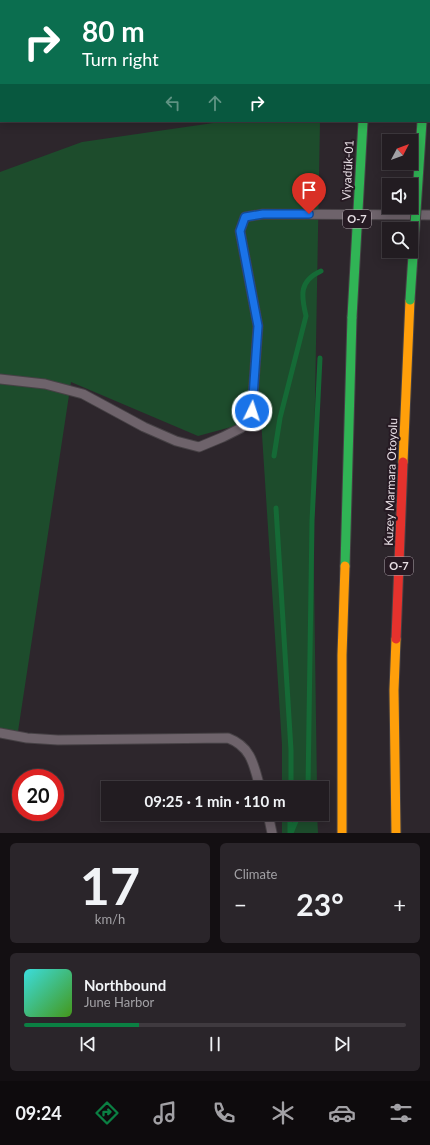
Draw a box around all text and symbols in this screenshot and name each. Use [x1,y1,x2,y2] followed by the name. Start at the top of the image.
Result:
[82,14,145,48] text: 80 m
[16,16,68,68] icon: right
[82,48,159,70] text: Turn right
[162,92,184,114] icon: left
[204,92,226,114] icon: ahead
[246,92,268,114] icon: right
[382,134,418,170] north arrow
[382,134,418,258] map controls
[338,139,357,201] street label: Viyadük-01
[292,173,326,214] pin
[382,178,418,214] button: sound
[298,179,320,201] icon: arrive
[343,210,371,228] road number: O-7
[382,222,418,258] button: search
[231,390,273,432] position arrow
[381,418,400,546] street label: Kuzey Marmara Otoyolu
[385,557,413,575] road number: O-7
[12,769,64,821] speed limit sign: 20
[145,792,285,810] text: 09:25 · 1 min · 110 m
[80,854,140,916] text: 17
[234,866,277,882] text: Climate
[296,886,344,922] text: 23°
[234,891,247,918] text: −
[393,891,406,918] text: +
[95,911,125,927] text: km/h
[84,976,166,994] text: Northbound
[84,994,154,1010] text: June Harbor
[77,1033,99,1055] icon: previous
[204,1033,226,1055] icon: pause
[331,1033,353,1055] icon: next
[93,1099,121,1127] icon: directions
[151,1099,179,1127] icon: music
[210,1099,238,1127] icon: phone
[269,1099,297,1127] icon: climate
[328,1099,356,1127] icon: car
[387,1099,415,1127] icon: filters
[15,1102,62,1124] text: 09:24

